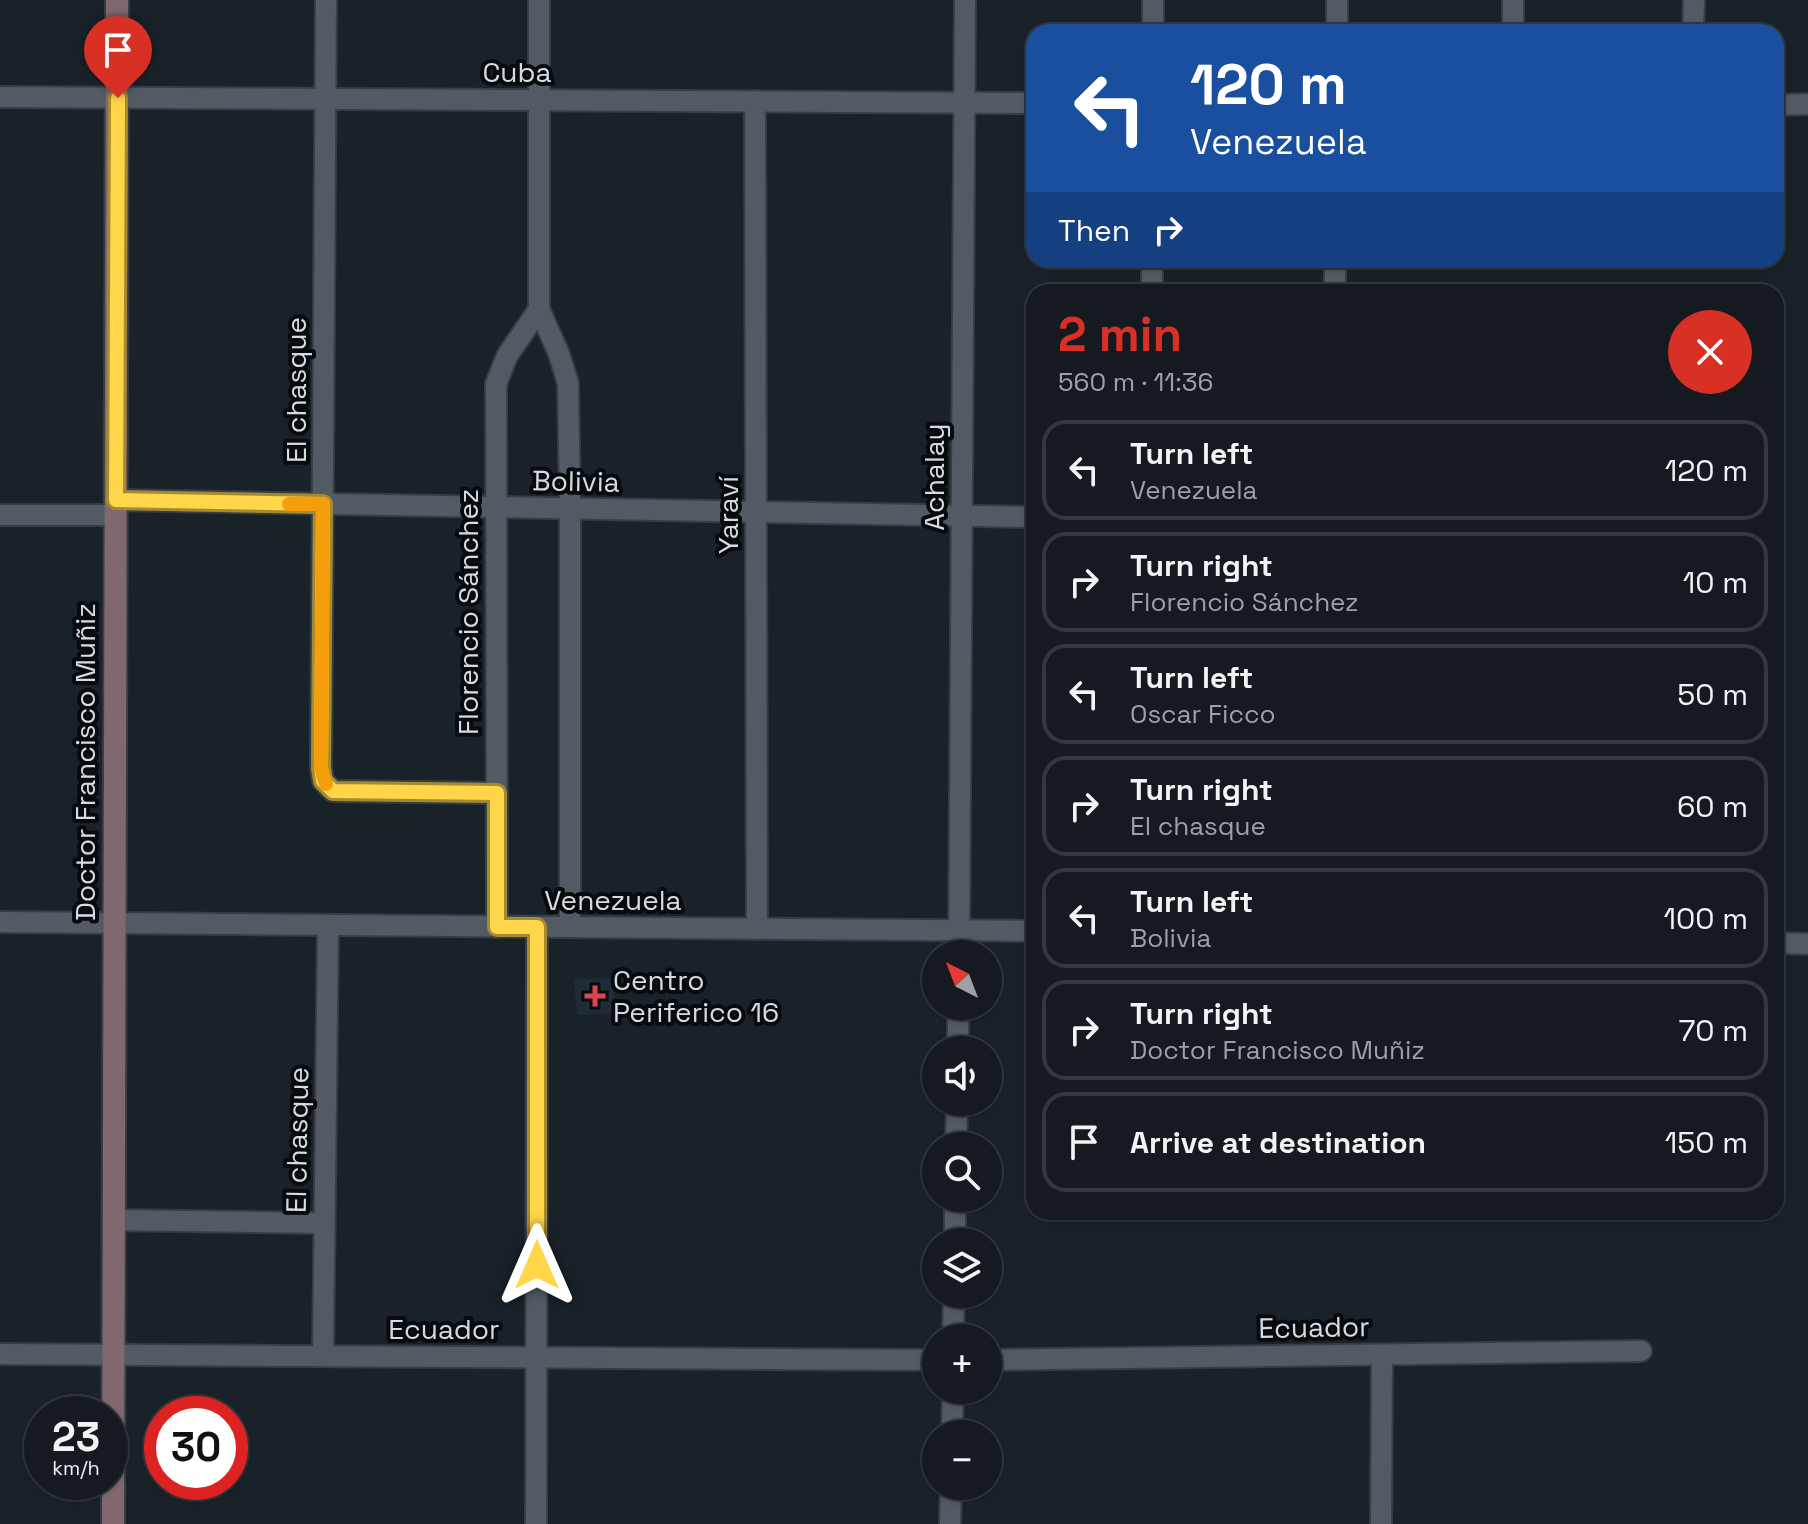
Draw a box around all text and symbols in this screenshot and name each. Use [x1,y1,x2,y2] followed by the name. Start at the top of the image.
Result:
[84,16,152,98] pin
[96,28,140,72] icon: arrive
[1190,49,1347,120] text: 120 m
[482,54,552,90] street label: Cuba
[1058,56,1162,160] icon: left
[1190,119,1367,165] text: Venezuela
[1146,208,1190,252] icon: right
[1058,211,1130,250] text: Then
[1058,304,1182,365] text: 2 min
[1668,310,1752,394] button: close
[278,317,314,463] street label: El chasque
[1058,365,1213,399] text: 560 m · 11:36
[916,423,952,531] street label: Achalay
[1130,434,1253,473] text: Turn left
[1062,448,1106,492] icon: left
[1665,451,1748,490] text: 120 m
[532,462,620,500] street label: Bolivia
[1130,473,1258,507] text: Venezuela
[710,476,746,554] street label: Yaraví
[450,489,486,735] street label: Florencio Sánchez
[1130,546,1273,585] text: Turn right
[1062,560,1106,604] icon: right
[1683,563,1748,602] text: 10 m
[1130,585,1359,619] text: Florencio Sánchez
[67,603,103,921] street label: Doctor Francisco Muñiz
[1130,658,1253,697] text: Turn left
[1062,672,1106,716] icon: left
[1677,675,1748,714] text: 50 m
[1130,697,1276,731] text: Oscar Ficco
[1130,770,1273,809] text: Turn right
[1062,784,1106,828] icon: right
[1677,787,1748,826] text: 60 m
[1130,809,1266,843] text: El chasque
[544,882,682,918] street label: Venezuela
[1130,882,1253,921] text: Turn left
[1062,896,1106,940] icon: left
[1663,899,1748,938] text: 100 m
[1130,921,1211,955] text: Bolivia
[922,940,1002,1020] north arrow
[922,940,1002,1500] map controls
[613,962,779,1030] place label: Centro Periferico 16
[584,985,606,1007] marker: Centro Periferico 16
[1130,994,1273,1033] text: Turn right
[1062,1008,1106,1052] icon: right
[1679,1011,1748,1050] text: 70 m
[1130,1033,1425,1067] text: Doctor Francisco Muñiz
[922,1036,1002,1116] button: sound
[278,1067,316,1213] street label: El chasque
[1062,1120,1106,1164] icon: arrive
[1130,1123,1426,1162] text: Arrive at destination
[1665,1123,1748,1162] text: 150 m
[922,1132,1002,1212] button: search
[495,1223,579,1307] position arrow
[922,1228,1002,1308] button: layers
[1258,1308,1370,1346] street label: Ecuador
[388,1311,500,1347] street label: Ecuador
[922,1324,1002,1404] button: +
[144,1396,248,1500] speed limit sign: 30
[52,1412,100,1463] text: 23
[922,1420,1002,1500] button: −
[52,1455,100,1481] text: km/h

